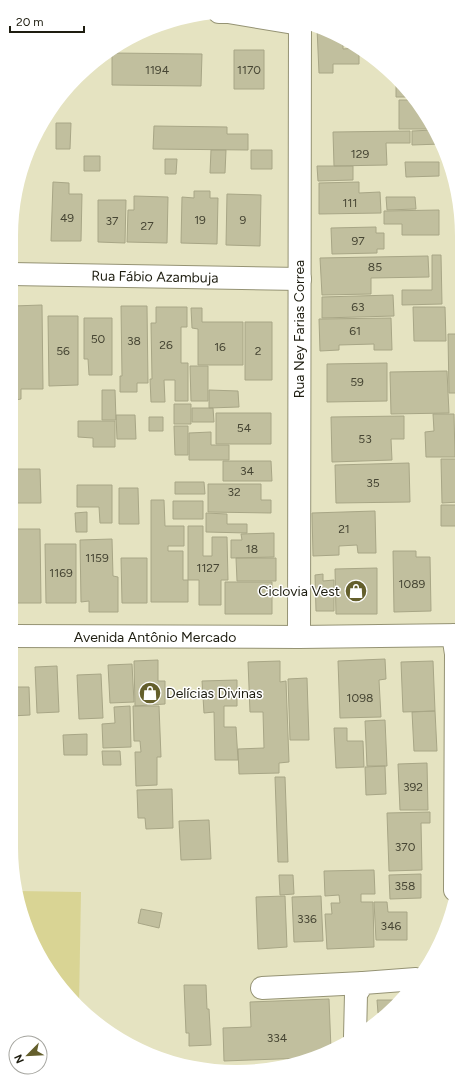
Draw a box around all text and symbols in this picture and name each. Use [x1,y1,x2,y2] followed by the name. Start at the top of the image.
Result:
[10,8,84,34] scale bar
[16,15,44,29] text: 20 m
[145,63,170,77] house number: 1194
[237,63,261,77] house number: 1170
[351,147,369,161] house number: 129
[343,196,357,210] house number: 111
[60,211,74,225] house number: 49
[194,213,206,227] house number: 19
[240,213,247,227] house number: 9
[106,214,119,228] house number: 37
[140,219,154,233] house number: 27
[351,234,365,248] house number: 97
[291,260,308,398] street label: Rua Ney Farias Correa
[368,260,382,274] house number: 85
[91,267,219,287] street label: Rua Fábio Azambuja
[351,300,365,314] house number: 63
[349,324,361,338] house number: 61
[91,332,106,346] house number: 50
[127,334,141,348] house number: 38
[159,338,173,352] house number: 26
[214,340,226,354] house number: 16
[56,344,70,358] house number: 56
[255,344,261,358] house number: 2
[350,375,364,389] house number: 59
[237,421,252,435] house number: 54
[358,432,372,446] house number: 53
[240,464,255,478] house number: 34
[366,476,380,490] house number: 35
[227,485,241,499] house number: 32
[338,522,350,536] house number: 21
[246,542,258,556] house number: 18
[85,551,109,565] house number: 1159
[196,561,220,575] house number: 1127
[49,566,73,580] house number: 1169
[399,577,426,591] house number: 1089
[343,578,369,604] shop icon: Ciclovia Vest
[258,583,340,600] place label: Ciclovia Vest
[74,629,236,646] street label: Avenida Antônio Mercado
[137,680,163,706] shop icon: Delícias Divinas
[166,685,262,702] place label: Delícias Divinas
[347,691,373,705] house number: 1098
[403,780,423,794] house number: 392
[395,840,416,854] house number: 370
[395,879,415,893] house number: 358
[297,912,317,926] house number: 336
[381,919,402,933] house number: 346
[267,1031,288,1045] house number: 334
[8,1035,48,1075] north arrow
[12,1052,27,1065] text: N

